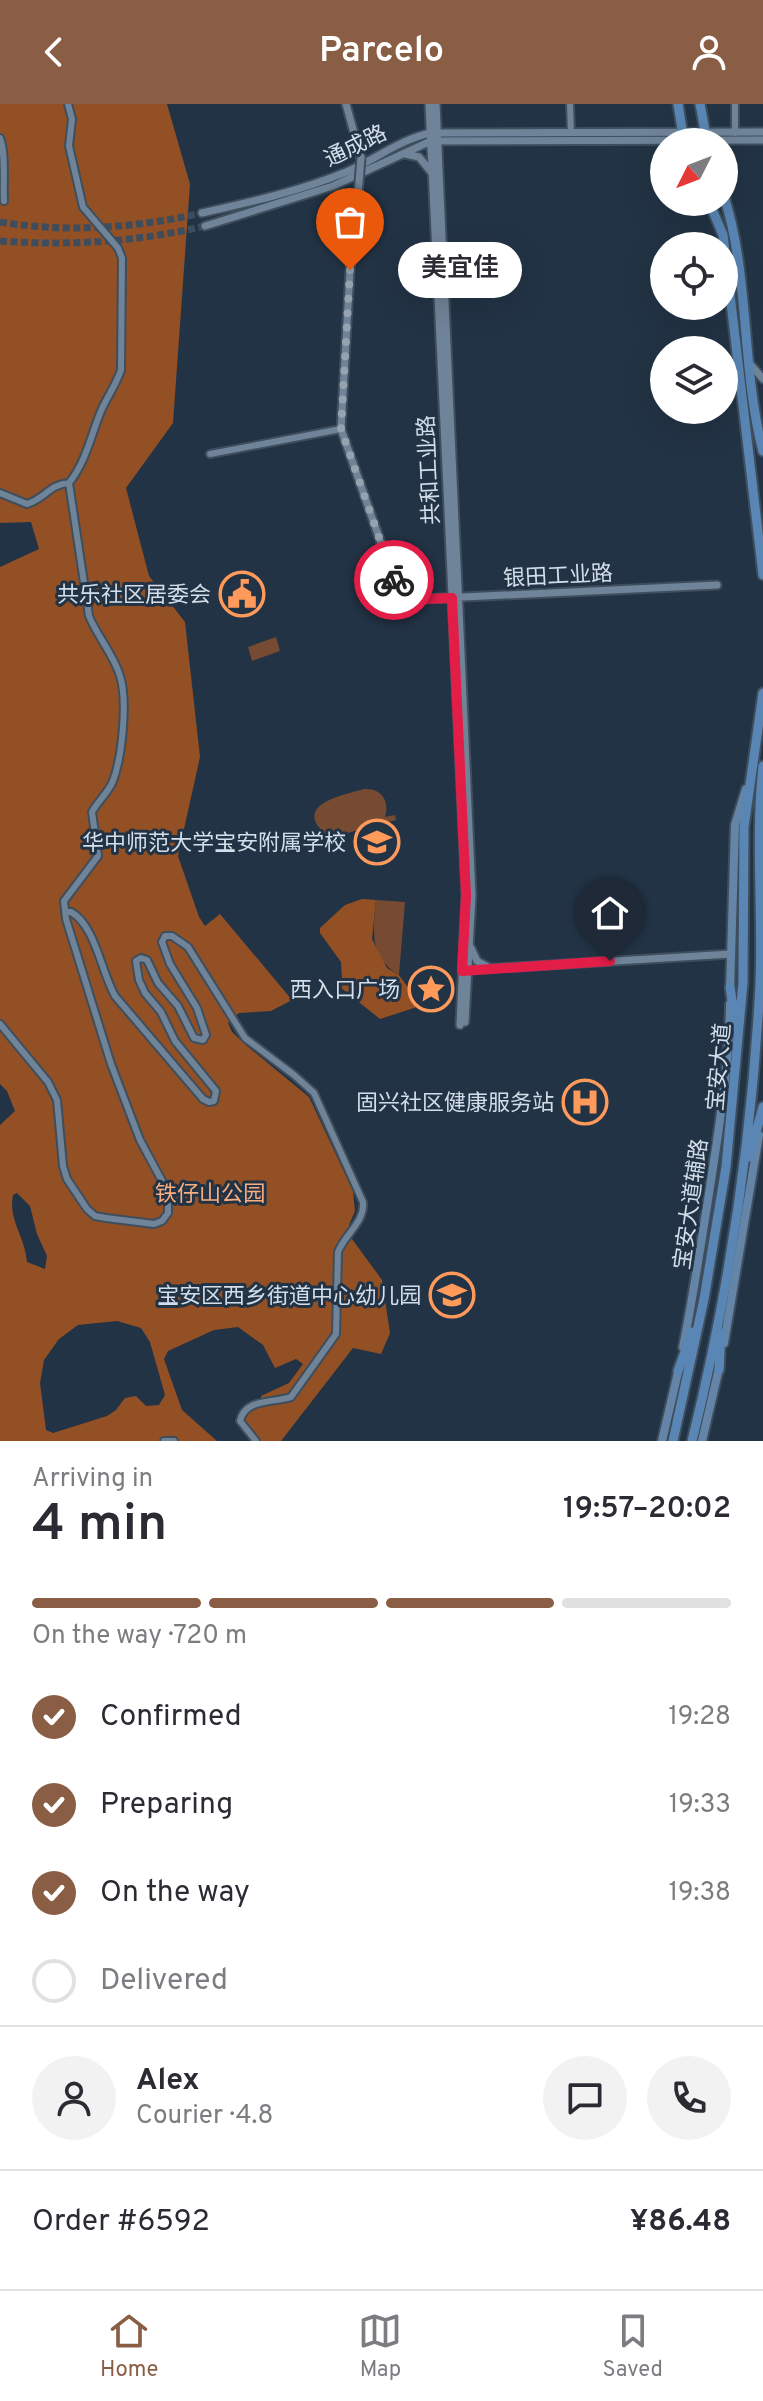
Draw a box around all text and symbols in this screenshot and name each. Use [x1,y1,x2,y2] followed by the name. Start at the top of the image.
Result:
[319,29,444,75] text: Parcelo
[32,30,76,74] icon: back
[687,30,731,74] icon: person
[321,121,392,174] street label: 通成路
[650,128,738,216] north arrow
[650,128,738,424] map controls
[316,188,384,270] pin
[328,200,372,244] icon: bag
[650,232,738,320] button: locate
[398,242,522,298] callout: 美宜佳
[421,253,499,286] text: 美宜佳
[650,336,738,424] button: layers
[414,414,447,526] street label: 共和工业路
[354,540,434,620] courier
[372,558,416,602] icon: bike
[502,561,614,594] street label: 银田工业路
[218,570,266,618] public building icon: 共乐社区居委会
[57,583,211,610] place label: 共乐社区居委会
[353,818,401,866] school or university icon: 华中师范大学宝安附属学校
[82,831,346,858] place label: 华中师范大学宝安附属学校
[576,879,644,961] pin
[588,891,632,935] icon: home
[407,965,455,1013] place icon: 西入口广场
[290,978,400,1005] place label: 西入口广场
[703,1022,738,1112] street label: 宝安大道
[561,1078,609,1126] hospital icon: 固兴社区健康服务站
[356,1091,554,1118] place label: 固兴社区健康服务站
[670,1137,715,1272] street label: 宝安大道辅路
[155,1182,265,1209] park label: 铁仔山公园
[428,1271,476,1319] school or university icon: 宝安区西乡街道中心幼儿园
[157,1284,421,1311] place label: 宝安区西乡街道中心幼儿园
[32,1463,153,1496] text: Arriving in
[563,1491,731,1528] text: 19:57–20:02
[32,1493,167,1559] text: 4 min
[32,1620,247,1653] text: On the way · 720 m
[32,1695,76,1739] icon: check
[100,1699,242,1736] text: Confirmed
[668,1701,731,1734] text: 19:28
[32,1783,76,1827] icon: check
[100,1787,233,1824] text: Preparing
[669,1789,731,1822] text: 19:33
[32,1871,76,1915] icon: check
[100,1875,250,1912] text: On the way
[668,1877,731,1910] text: 19:38
[100,1963,228,2000] text: Delivered
[32,2056,116,2140] button: person
[543,2056,627,2140] button: chat
[647,2056,731,2140] button: phone
[136,2063,200,2100] text: Alex
[136,2100,273,2133] text: Courier · 4.8
[32,2204,210,2241] text: Order #6592
[630,2204,731,2241] text: ¥86.48
[100,2309,158,2384] tab: Home
[358,2309,402,2384] tab: Map
[603,2309,663,2384] tab: Saved

